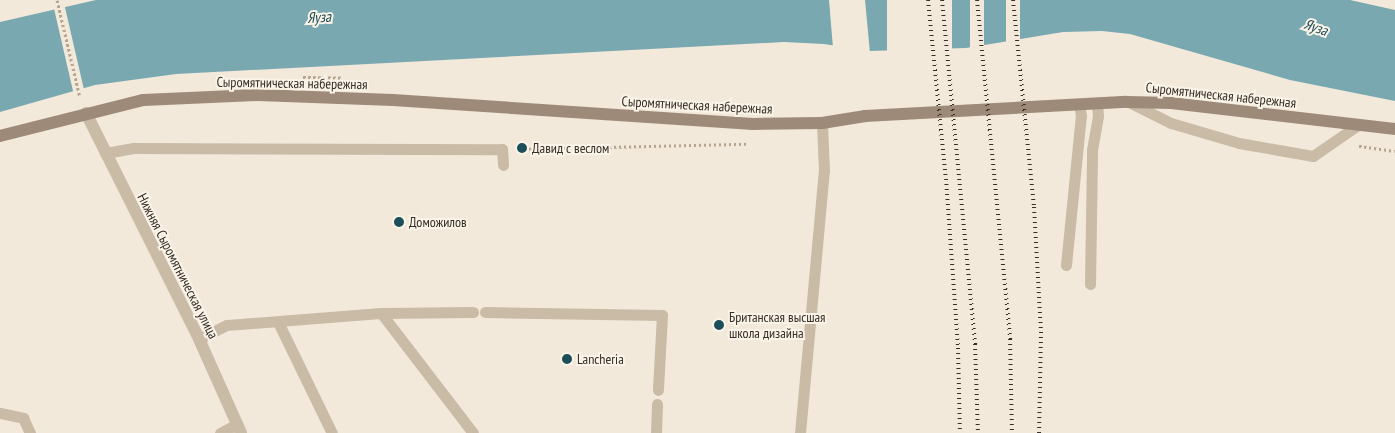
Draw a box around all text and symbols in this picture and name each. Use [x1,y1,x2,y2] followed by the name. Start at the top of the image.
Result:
[307,7,331,27] water label: Яуза
[1302,15,1330,39] water label: Яуза
[216,73,368,93] street label: Сыромятническая набережная
[1145,79,1297,111] street label: Сыромятническая набережная
[621,93,773,117] street label: Сыромятническая набережная
[532,140,609,156] place label: Давид с веслом
[516,142,528,154] marker: Давид с веслом
[134,191,222,341] street label: Нижняя Сыромятническая улица
[409,214,467,230] place label: Доможилов
[393,216,405,228] marker: Доможилов
[729,309,826,342] place label: Британская высшая школа дизайна
[713,319,725,331] marker: Британская высшая школа дизайна
[577,351,624,367] place label: Lancheria
[561,353,573,365] marker: Lancheria

